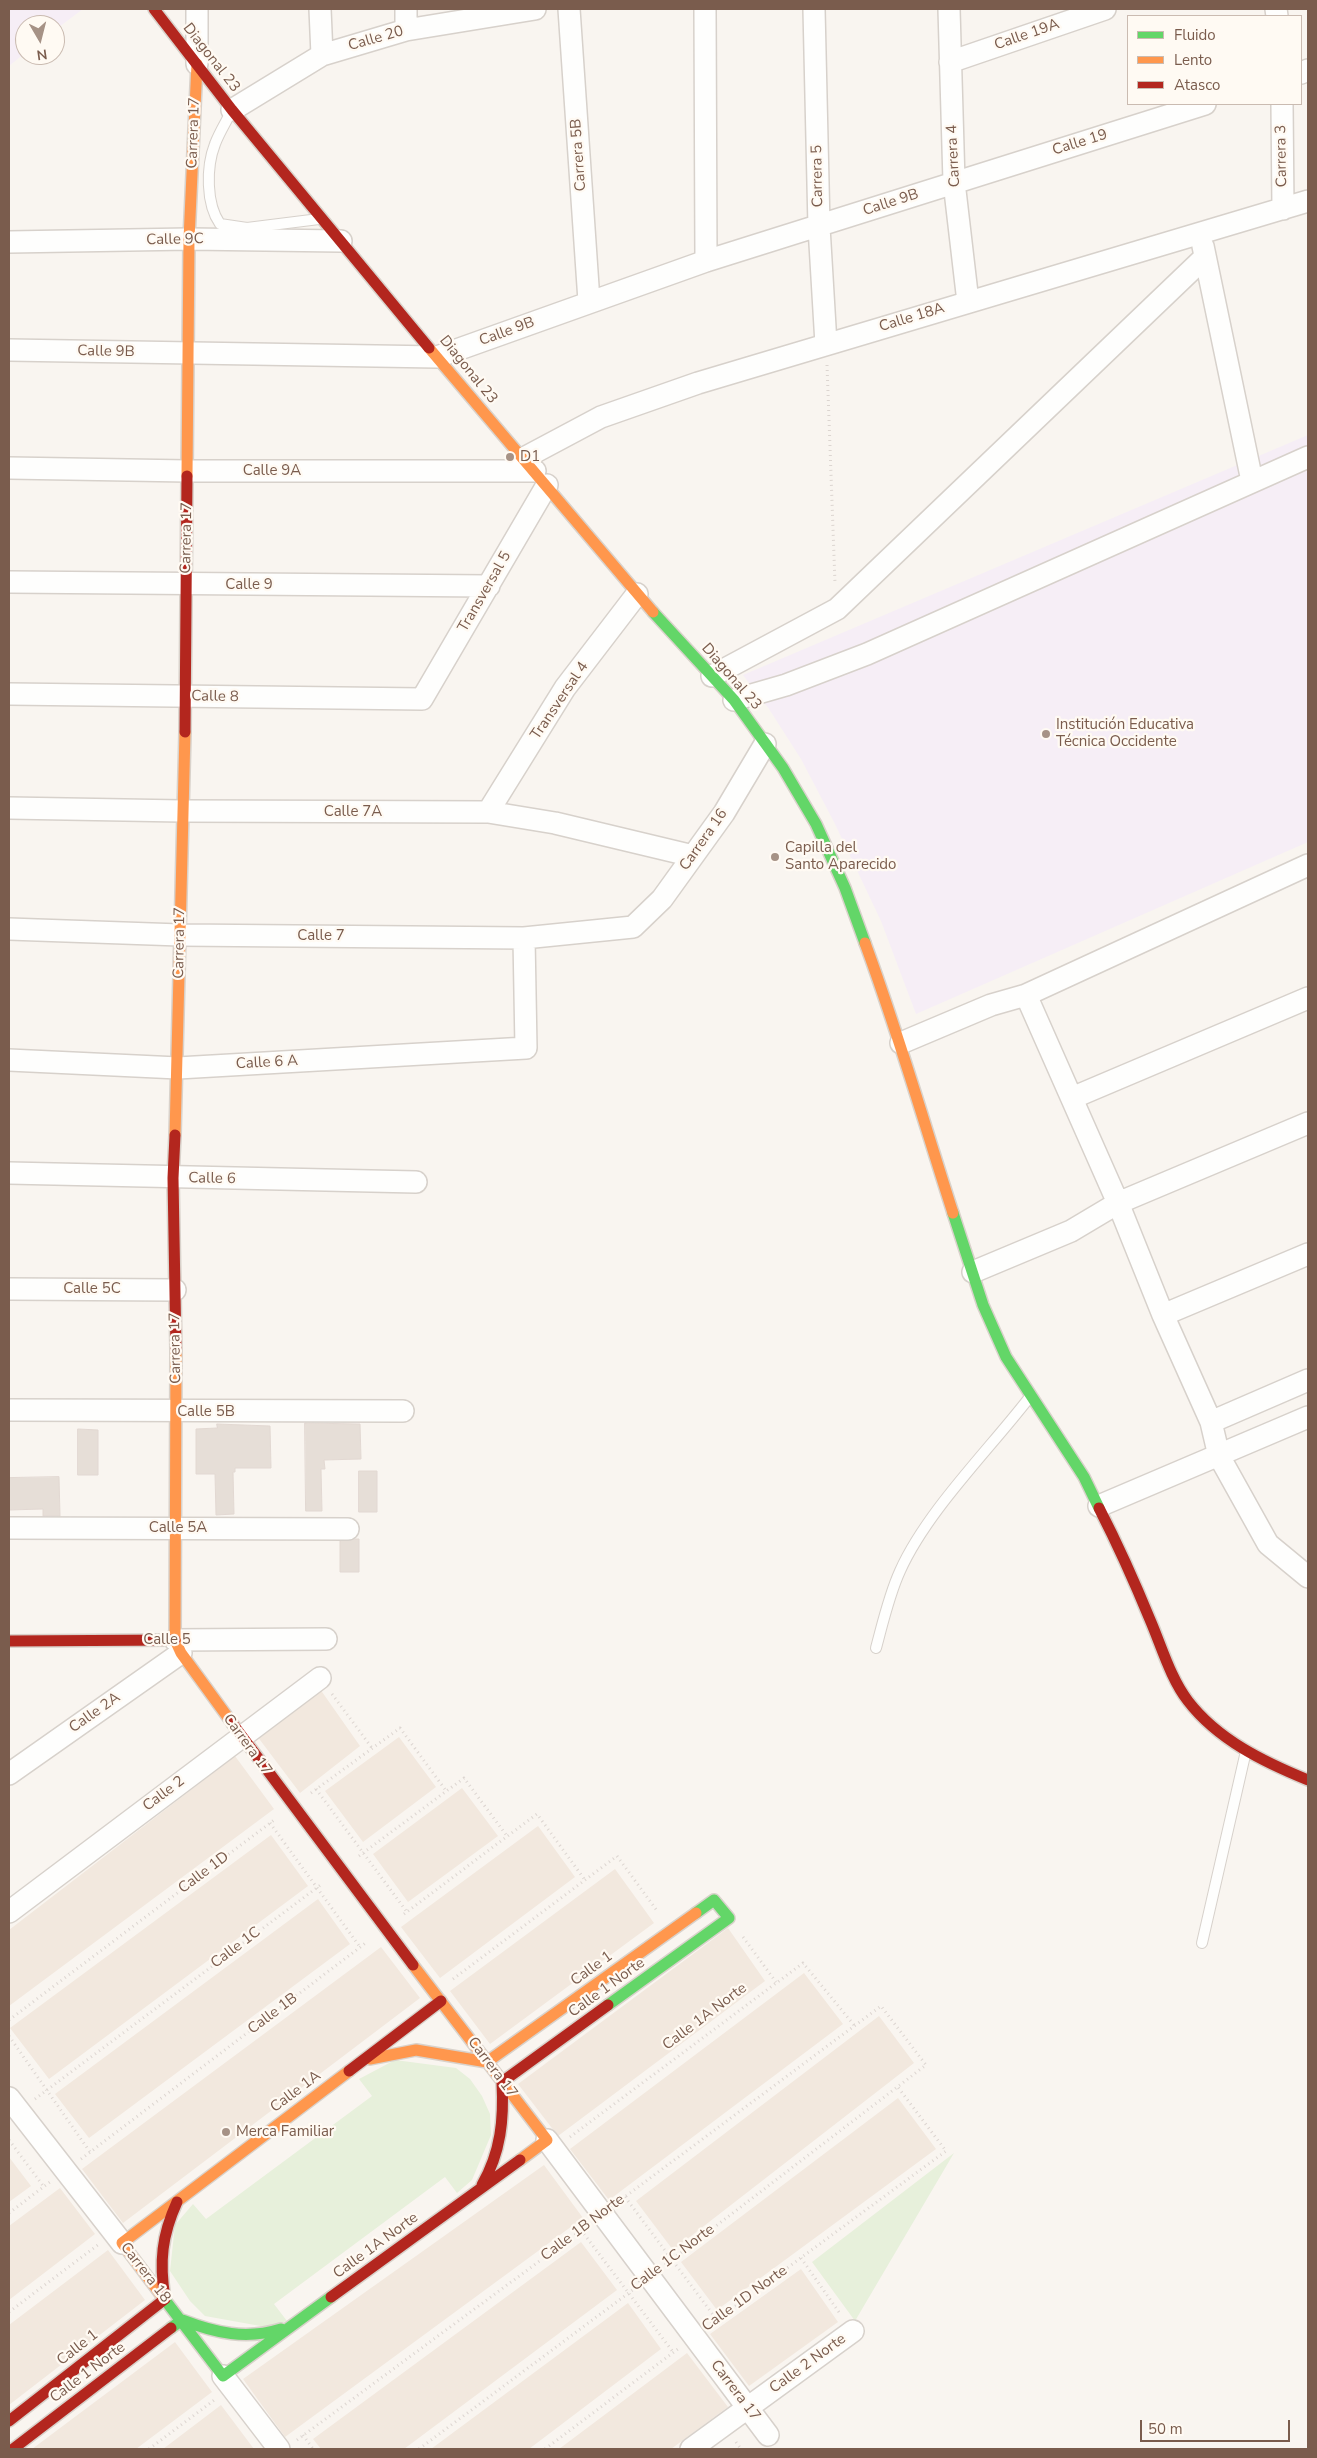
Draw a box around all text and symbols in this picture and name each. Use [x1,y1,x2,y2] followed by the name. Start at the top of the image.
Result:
[15,15,65,65] north arrow
[1127,15,1302,105] legend
[992,16,1062,54] street label: Calle 19A
[179,20,243,96] street label: Diagonal 23
[346,23,406,55] street label: Calle 20
[1174,25,1216,45] text: Fluido
[36,44,49,64] text: N
[1174,50,1212,70] text: Lento
[1174,75,1220,95] text: Atasco
[184,97,204,169] street label: Carrera 17
[567,118,591,192] street label: Carrera 5B
[943,124,965,188] street label: Carrera 4
[1272,125,1292,187] street label: Carrera 3
[1050,126,1110,160] street label: Calle 19
[808,145,828,207] street label: Carrera 5
[861,186,921,220] street label: Calle 9B
[146,230,204,250] street label: Calle 9C
[877,300,947,336] street label: Calle 18A
[477,314,537,350] street label: Calle 9B
[435,332,501,408] street label: Diagonal 23
[77,342,135,362] street label: Calle 9B
[520,448,540,466] place label: D1
[504,451,516,463] marker: D1
[243,462,301,480] street label: Calle 9A
[177,502,197,574] street label: Carrera 17
[455,549,515,635] street label: Transversal 5
[225,576,273,594] street label: Calle 9
[697,640,765,714] street label: Diagonal 23
[527,659,593,743] street label: Transversal 4
[191,688,239,706] street label: Calle 8
[1056,716,1194,751] place label: Institución Educativa Técnica Occidente
[1040,728,1052,740] marker: Institución Educativa Técnica Occidente
[324,803,382,821] street label: Calle 7A
[676,806,732,874] street label: Carrera 16
[785,839,896,874] place label: Capilla del Santo Aparecido
[769,851,781,863] marker: Capilla del Santo Aparecido
[170,907,190,979] street label: Carrera 17
[297,927,345,945] street label: Calle 7
[235,1052,299,1074] street label: Calle 6 A
[188,1170,236,1188] street label: Calle 6
[63,1280,121,1298] street label: Calle 5C
[166,1312,186,1384] street label: Carrera 17
[177,1403,235,1421] street label: Calle 5B
[149,1519,207,1537] street label: Calle 5A
[143,1631,191,1649] street label: Calle 5
[66,1689,124,1737] street label: Calle 2A
[219,1711,275,1779] street label: Carrera 17
[140,1773,188,1815] street label: Calle 2
[175,1848,233,1898] street label: Calle 1D
[208,1923,264,1973] street label: Calle 1C
[568,1948,616,1990] street label: Calle 1
[565,1954,649,2022] street label: Calle 1 Norte
[659,1980,751,2054] street label: Calle 1A Norte
[245,1989,301,2039] street label: Calle 1B
[463,2034,521,2102] street label: Carrera 17
[267,2067,325,2117] street label: Calle 1A
[236,2123,334,2141] place label: Merca Familiar
[220,2126,232,2138] marker: Merca Familiar
[538,2191,628,2265] street label: Calle 1B Norte
[330,2209,422,2283] street label: Calle 1A Norte
[628,2221,718,2295] street label: Calle 1C Norte
[116,2239,174,2307] street label: Carrera 18
[699,2262,791,2336] street label: Calle 1D Norte
[54,2326,102,2370] street label: Calle 1
[766,2330,850,2398] street label: Calle 2 Norte
[47,2339,129,2407] street label: Calle 1 Norte
[706,2357,764,2425] street label: Carrera 17
[1142,2410,1292,2442] scale bar
[1148,2419,1183,2439] text: 50 m

